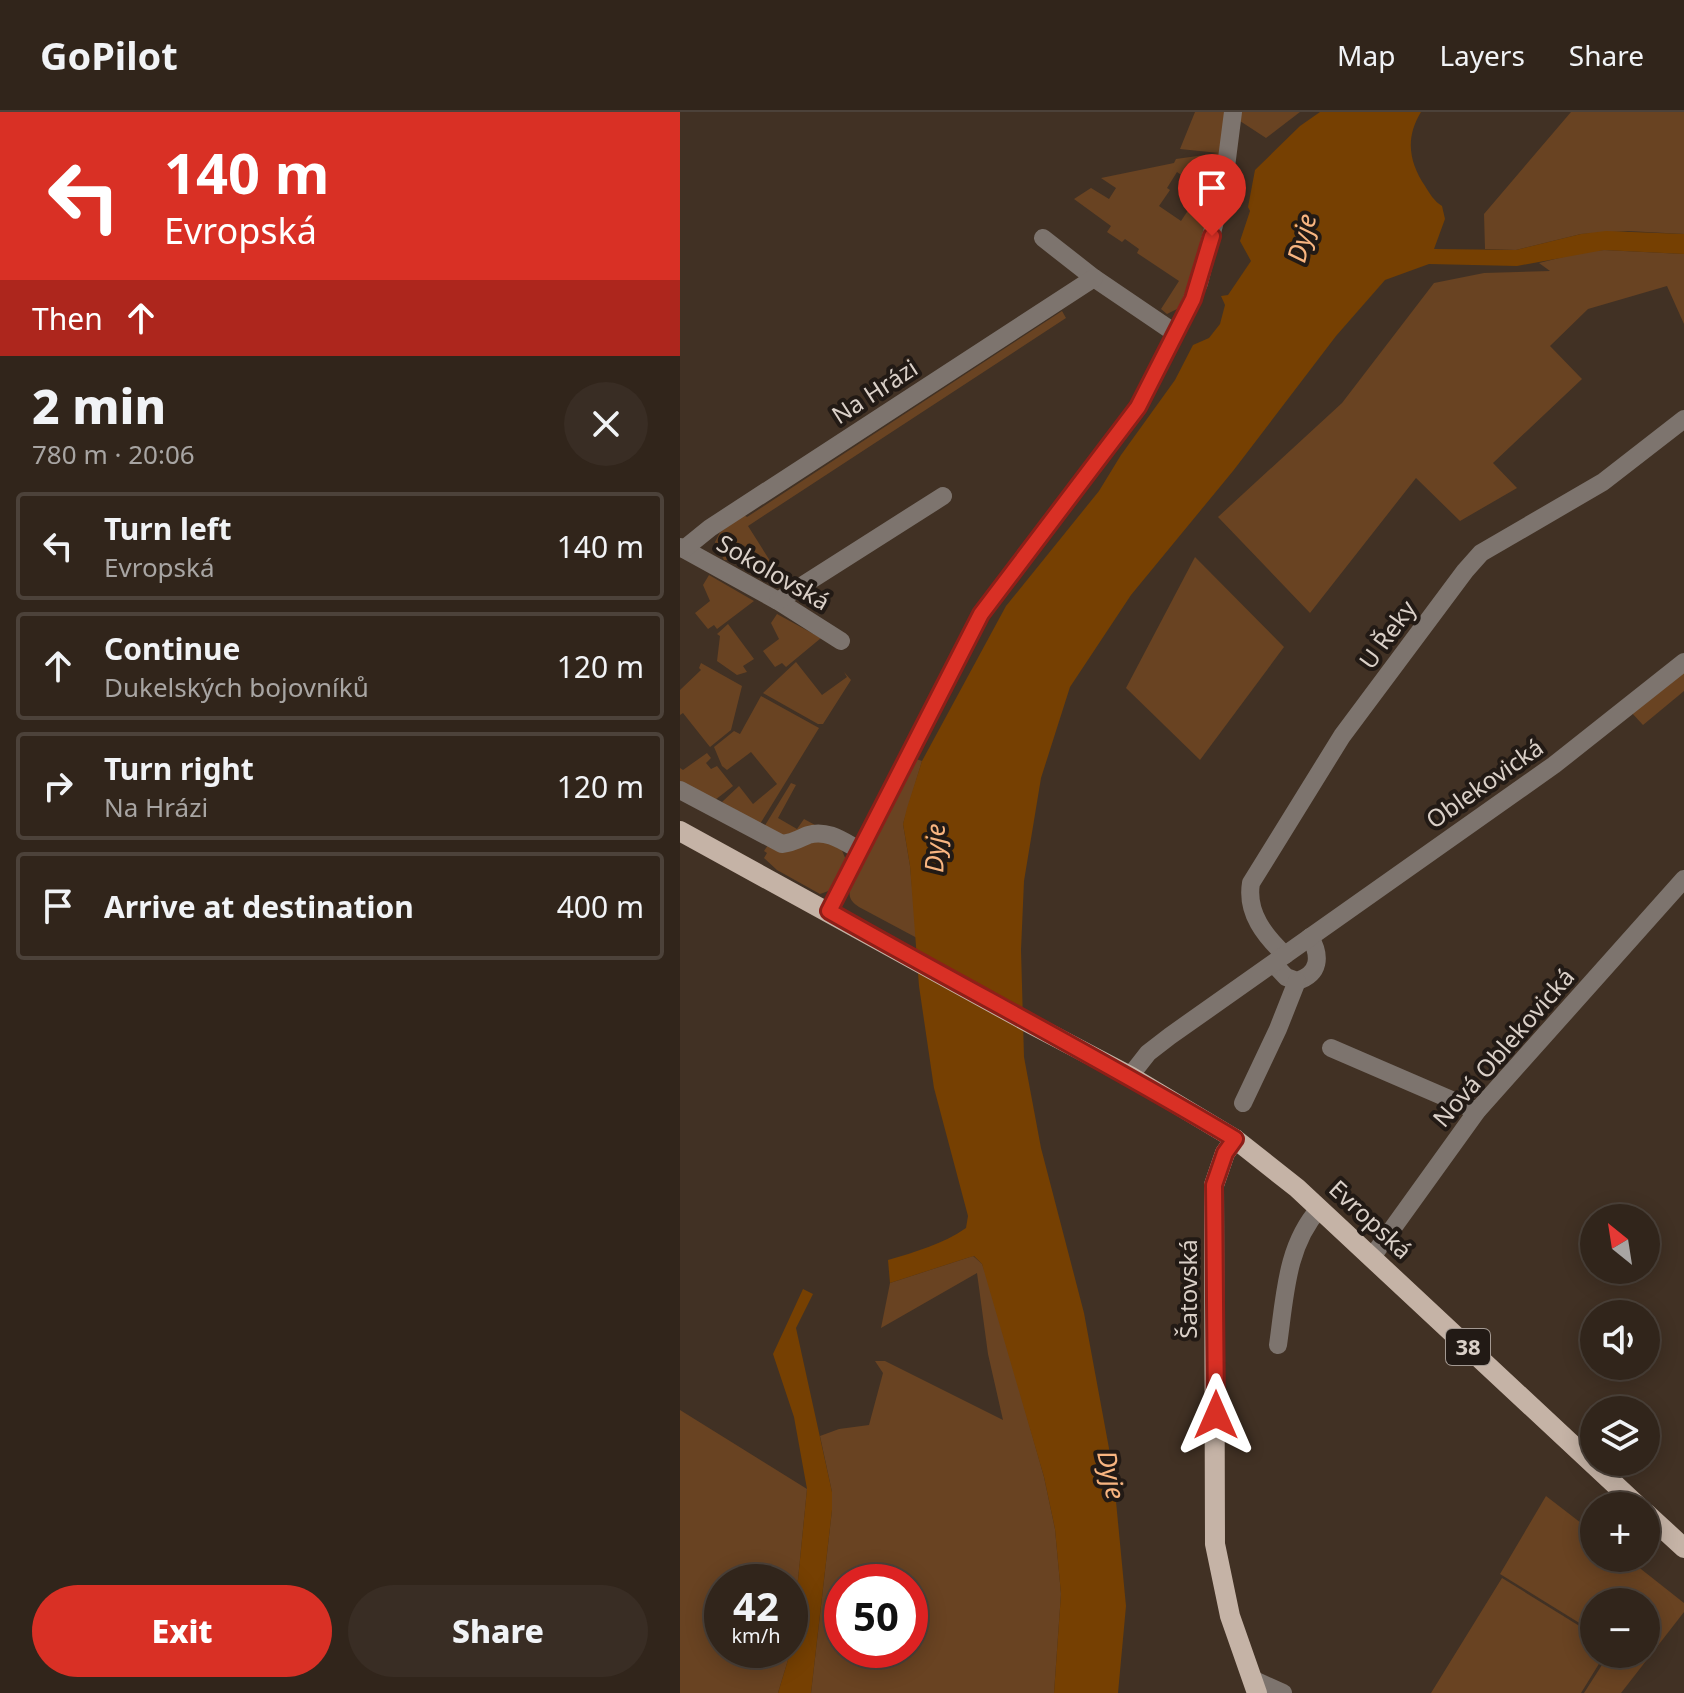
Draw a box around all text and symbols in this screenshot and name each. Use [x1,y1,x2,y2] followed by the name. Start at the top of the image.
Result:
[40,29,178,81] text: GoPilot
[1337,36,1395,74] text: Map
[1439,36,1525,74] text: Layers
[1569,36,1644,74] text: Share
[164,134,329,210] text: 140 m
[32,144,136,248] icon: left
[1178,154,1246,236] pin
[1190,166,1234,210] icon: arrive
[164,206,317,255] text: Evropská
[1278,210,1324,266] water label: Dyje
[119,296,163,340] icon: ahead
[32,298,103,339] text: Then
[825,351,923,431] street label: Na Hrázi
[32,373,166,438] text: 2 min
[564,382,648,466] button: close
[32,436,195,472] text: 780 m · 20:06
[104,508,232,549] text: Turn left
[36,524,80,568] icon: left
[557,526,644,567] text: 140 m
[711,526,836,617] street label: Sokolovská
[104,549,215,585] text: Evropská
[1351,593,1423,675] street label: U Řeky
[104,628,240,669] text: Continue
[36,644,80,688] icon: ahead
[557,646,644,687] text: 120 m
[104,669,369,705] text: Dukelských bojovníků
[1419,730,1549,835] street label: Oblekovická
[104,748,254,789] text: Turn right
[36,764,80,808] icon: right
[557,766,644,807] text: 120 m
[104,789,208,825] text: Na Hrázi
[915,823,953,873] water label: Dyje
[36,884,80,928] icon: arrive
[104,886,414,927] text: Arrive at destination
[557,886,644,927] text: 400 m
[1425,961,1581,1133] street label: Nová Oblekovická
[1322,1172,1420,1266] street label: Evropská
[1580,1204,1660,1284] north arrow
[1580,1204,1660,1668] map controls
[1171,1239,1204,1339] street label: Šatovská
[1580,1300,1660,1380] button: sound
[1446,1329,1490,1365] road number: 38
[1174,1373,1258,1457] position arrow
[1580,1396,1660,1476] button: layers
[1089,1447,1135,1503] water label: Dyje
[1580,1492,1660,1572] button: +
[824,1564,928,1668] speed limit sign: 50
[733,1578,779,1633] text: 42
[32,1585,332,1677] button: Exit
[348,1585,648,1677] button: Share
[1580,1588,1660,1668] button: −
[731,1622,781,1649] text: km/h

